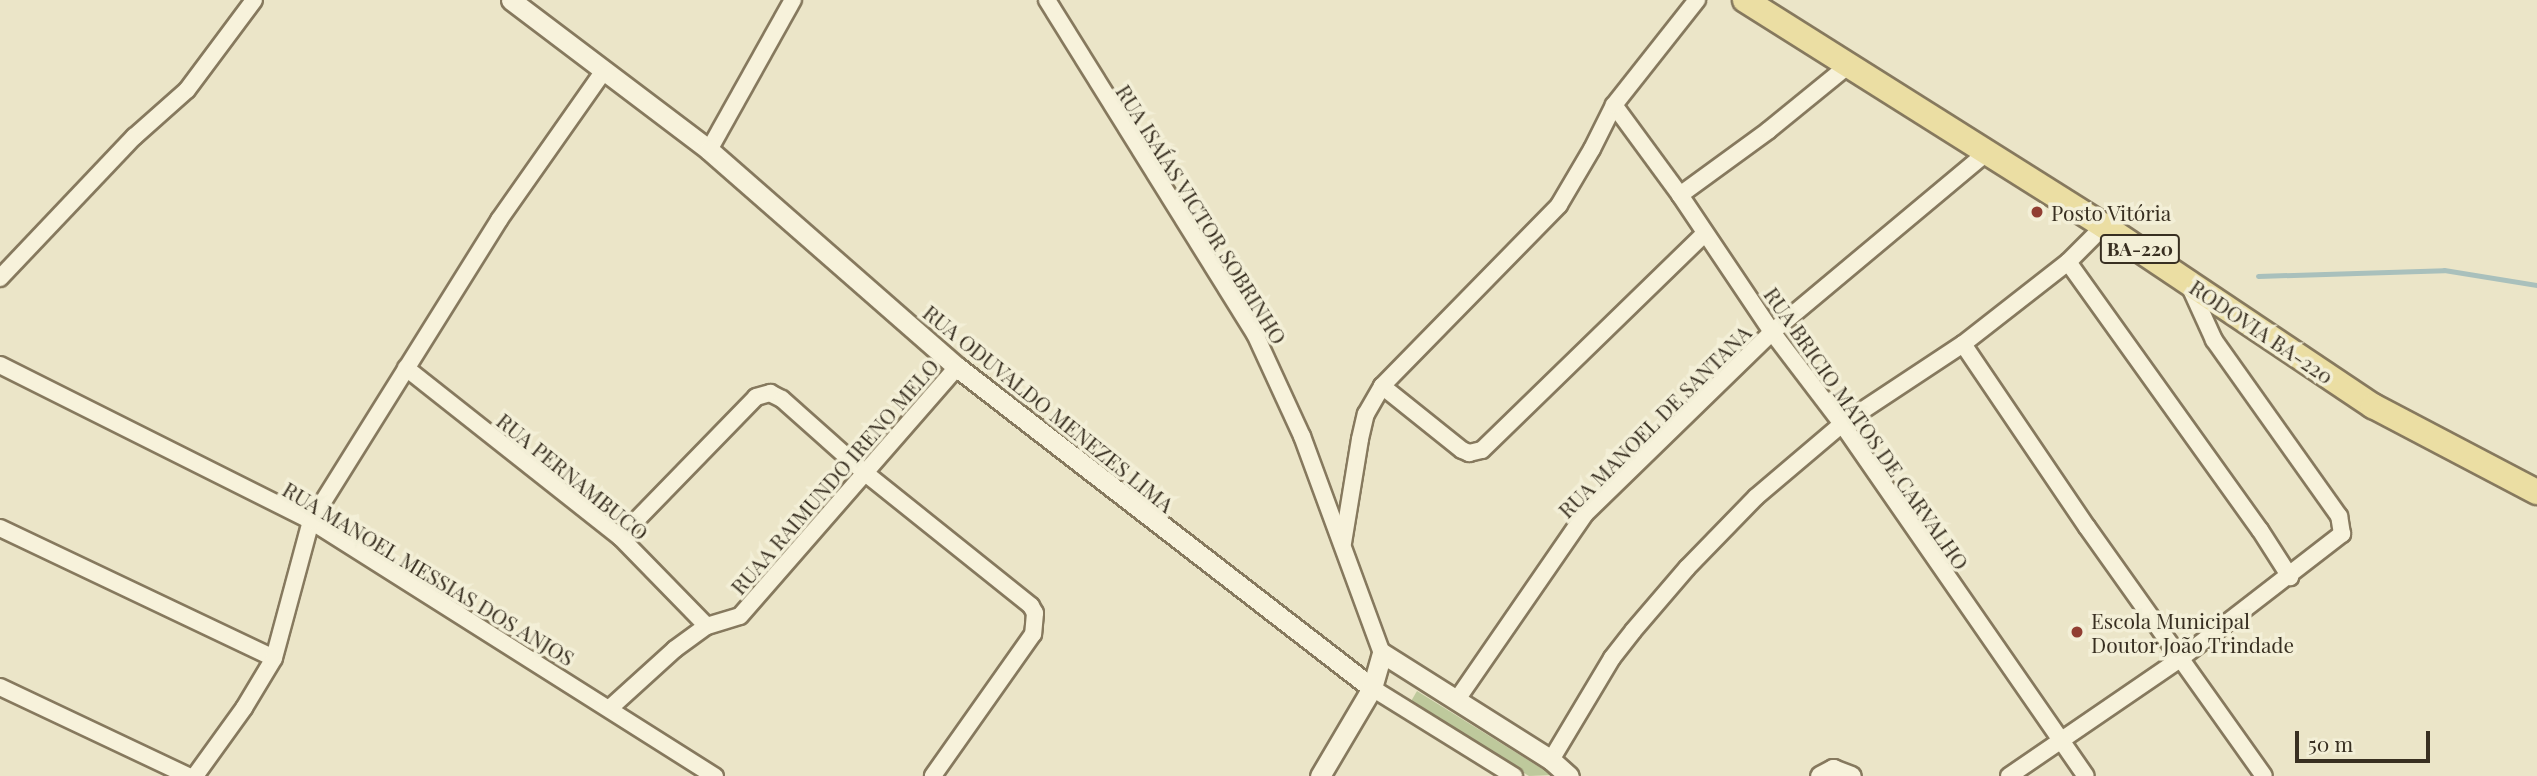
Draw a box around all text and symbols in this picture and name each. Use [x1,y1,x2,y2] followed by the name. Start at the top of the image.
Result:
[1111,79,1293,349] street label: RUA ISAÍAS VICTOR SOBRINHO
[2051,199,2172,225] place label: Posto Vitória
[2029,204,2045,220] marker: Posto Vitória
[2100,233,2180,264] road number: BA-220
[2185,274,2339,388] street label: RODOVIA BA-220
[1760,282,1974,574] street label: RUA BRICIO MATOS DE CARVALHO
[919,299,1179,517] street label: RUA ODUVALDO MENEZES LIMA
[1553,320,1755,522] street label: RUA MANOEL DE SANTANA
[725,353,943,599] street label: RUAA RAIMUNDO IRENO MELO
[492,407,654,545] street label: RUA PERNAMBUCO
[278,476,580,670] street label: RUA MANOEL MESSIAS DOS ANJOS
[2091,607,2295,657] place label: Escola Municipal Doutor João Trindade
[2069,624,2085,640] marker: Escola Municipal Doutor João Trindade
[2299,716,2434,760] scale bar
[2308,729,2353,757] text: 50 m

